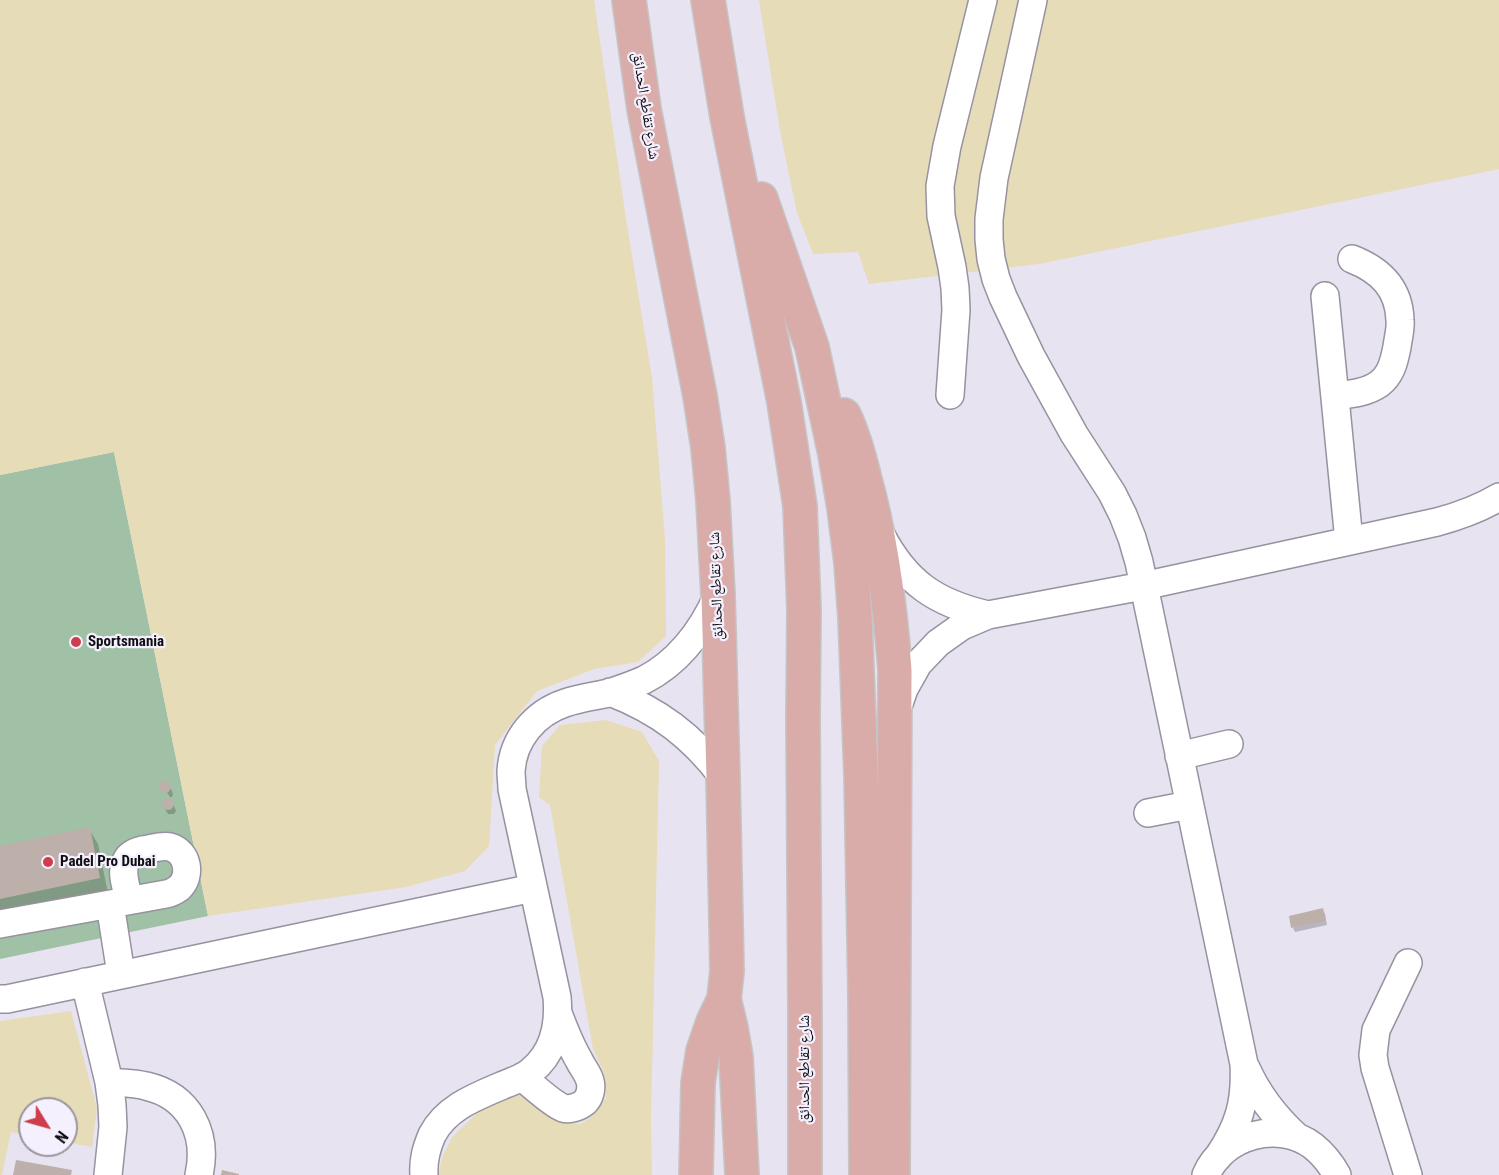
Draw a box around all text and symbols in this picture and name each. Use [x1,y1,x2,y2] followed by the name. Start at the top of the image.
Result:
[628,51,662,161] street label: شارع تقاطع الحدائق
[706,532,728,640] street label: شارع تقاطع الحدائق
[88,633,164,651] place label: Sportsmania
[69,635,83,649] marker: Sportsmania
[60,853,156,871] place label: Padel Pro Dubai
[41,855,55,869] marker: Padel Pro Dubai
[796,1015,814,1123] street label: شارع تقاطع الحدائق
[18,1097,78,1157] north arrow
[51,1127,72,1147] text: N

